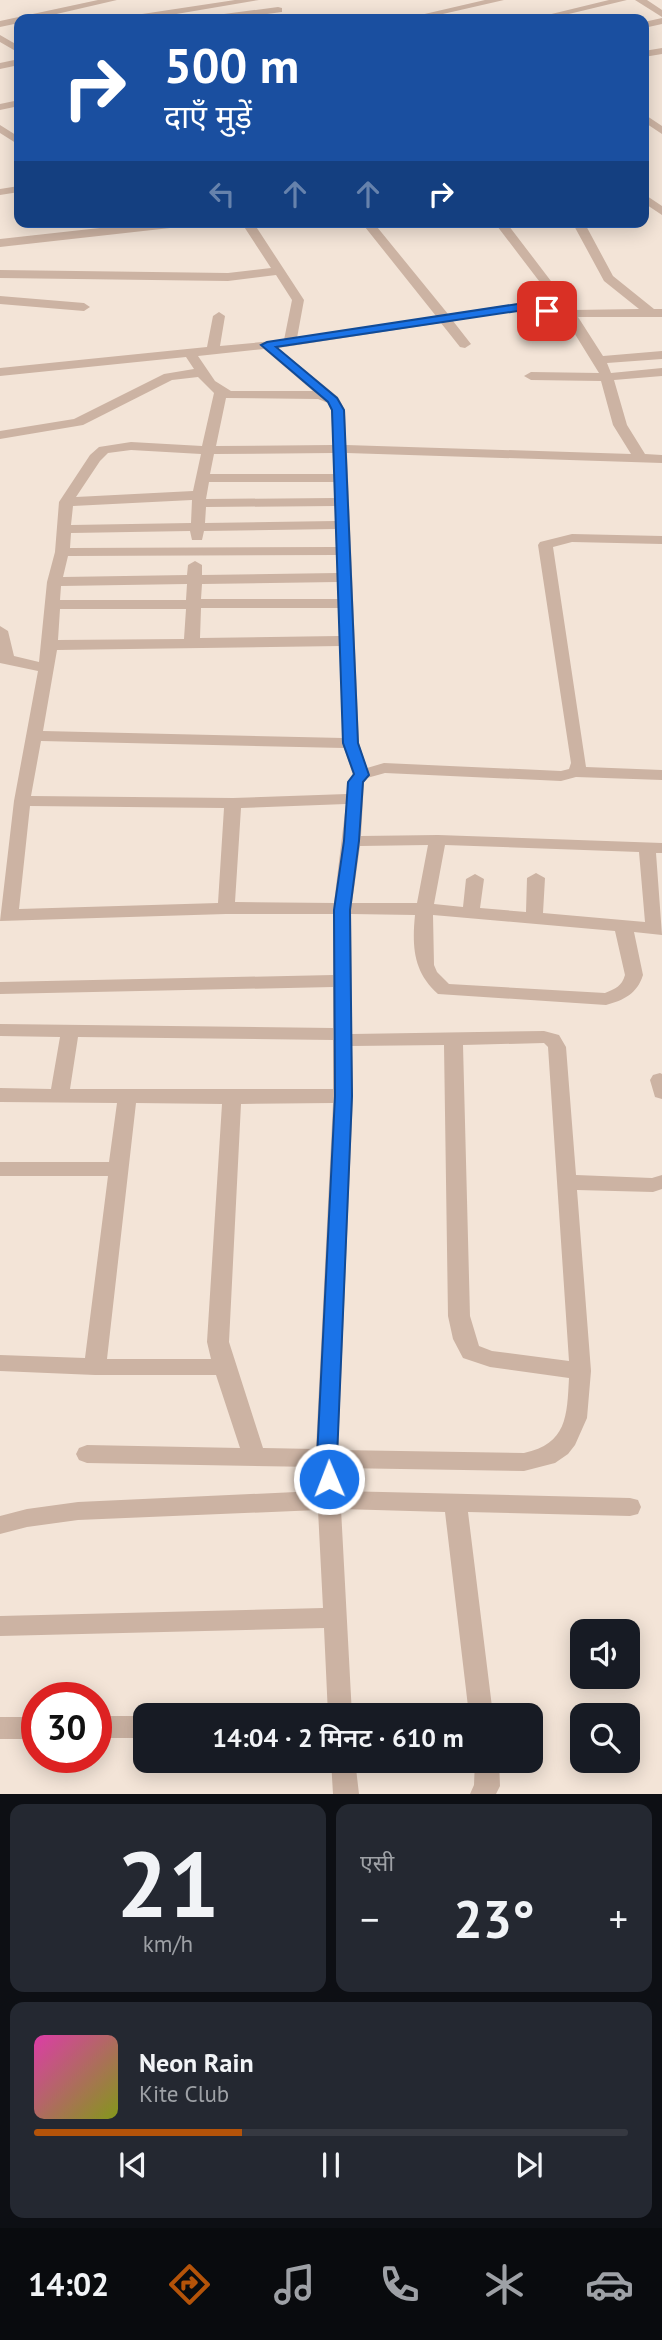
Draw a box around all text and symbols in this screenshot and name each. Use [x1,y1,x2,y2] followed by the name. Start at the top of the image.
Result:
[164,33,299,97] text: 500 m
[49,42,140,133] icon: right
[164,95,252,137] text: दाएँ मुड़ें
[203,175,241,213] icon: left
[276,175,314,213] icon: ahead
[349,175,387,213] icon: ahead
[422,175,460,213] icon: right
[517,281,577,341] pin
[528,292,566,330] icon: arrive
[292,1442,366,1516] position arrow
[570,1619,640,1773] map controls
[570,1619,640,1689] button: sound
[21,1682,112,1773] speed limit sign: 30
[570,1703,640,1773] button: search
[212,1721,464,1754] text: 14:04 · 2 मिनट · 610 m
[116,1824,220,1942] text: 21
[360,1848,394,1877] text: एसी
[453,1885,535,1952] text: 23°
[360,1894,379,1943] text: −
[609,1894,628,1943] text: +
[143,1929,193,1958] text: km/h
[139,2046,254,2079] text: Neon Rain
[139,2079,229,2108] text: Kite Club
[114,2146,152,2184] icon: previous
[312,2146,350,2184] icon: pause
[510,2146,548,2184] icon: next
[165,2260,214,2309] icon: directions
[270,2260,319,2309] icon: music
[375,2260,424,2309] icon: phone
[480,2260,529,2309] icon: climate
[585,2260,634,2309] icon: car
[28,2263,109,2305] text: 14:02

